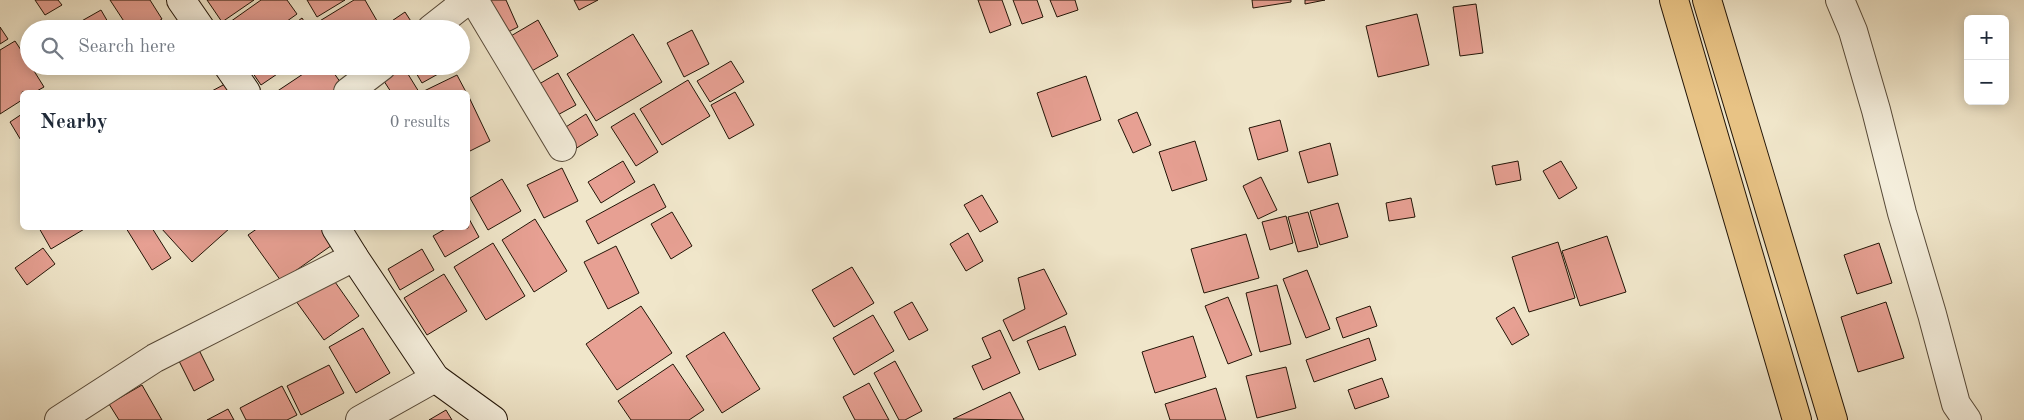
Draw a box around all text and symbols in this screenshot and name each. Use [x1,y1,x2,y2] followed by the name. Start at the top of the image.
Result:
[1964,15,2009,105] map controls
[1964,15,2009,60] button: +
[20,20,470,75] search box
[38,34,66,62] icon: search
[78,38,175,57] text: Search here
[1964,60,2009,105] button: −
[40,112,108,133] text: Nearby
[390,115,450,131] text: 0 results

